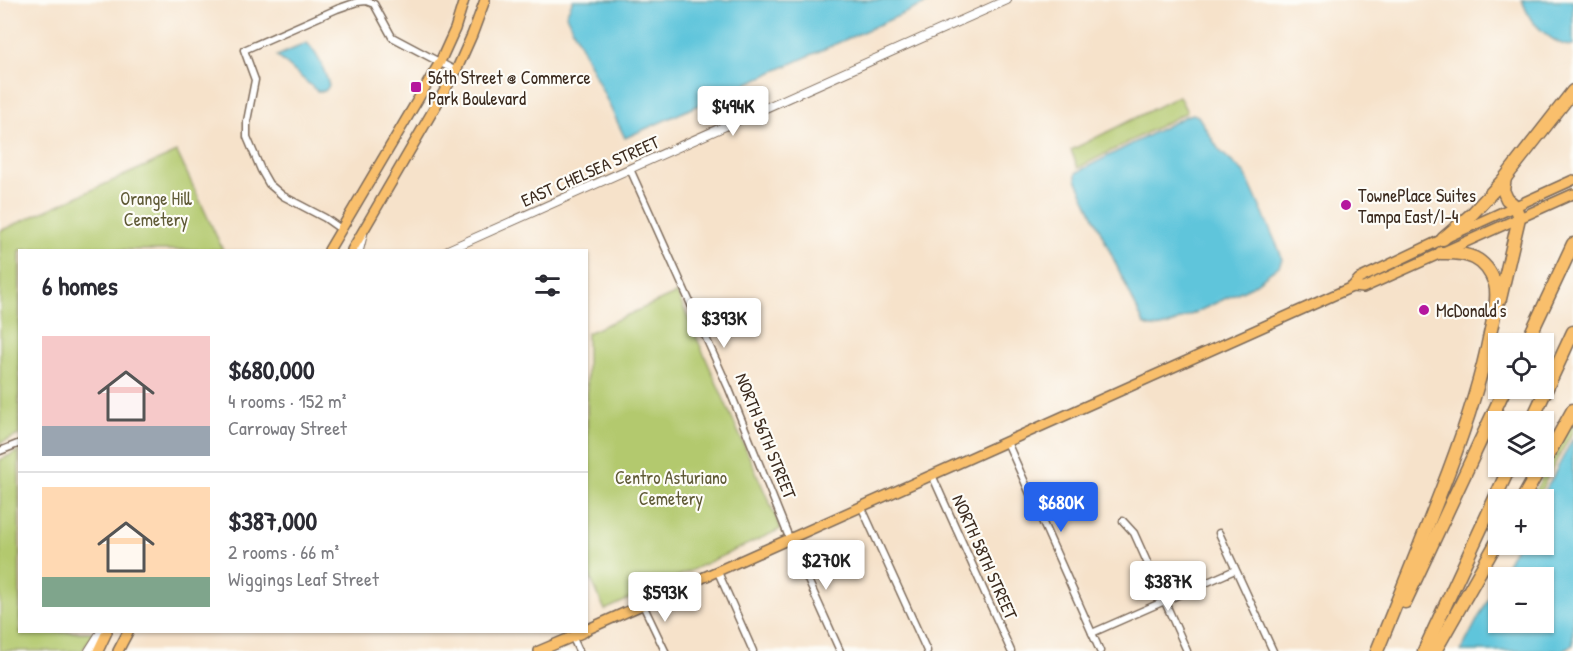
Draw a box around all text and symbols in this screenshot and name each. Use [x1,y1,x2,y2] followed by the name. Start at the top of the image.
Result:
[428,65,591,111] place label: 56th Street @ Commerce Park Boulevard
[409,80,423,94] marker: 56th Street @ Commerce Park Boulevard
[691,86,775,137] pin: $494K
[712,92,754,119] text: $494K
[517,129,664,213] street label: EAST CHELSEA STREET
[1358,183,1476,229] place label: TownePlace Suites Tampa East/I-4
[120,186,192,232] park label: Orange Hill Cemetery
[1339,198,1353,212] marker: TownePlace Suites Tampa East/I-4
[42,268,118,303] text: 6 homes
[531,269,564,302] icon: filters
[682,298,766,349] pin: $393K
[1436,298,1506,323] place label: McDonald's
[1417,303,1431,317] marker: McDonald's
[701,304,747,331] text: $393K
[1488,333,1554,633] map controls
[1488,333,1554,399] button: locate
[228,352,315,387] text: $680,000
[90,360,162,432] icon: home
[729,369,803,503] street label: NORTH 56TH STREET
[228,387,346,414] text: 4 rooms · 152 m²
[1488,411,1554,477] button: layers
[228,414,347,441] text: Carroway Street
[615,465,727,511] park label: Centro Asturiano Cemetery
[1019,482,1103,533] pin: $680K
[1038,488,1084,515] text: $680K
[1488,489,1554,555] button: +
[946,491,1024,624] street label: NORTH 58TH STREET
[228,503,317,538] text: $387,000
[90,511,162,583] icon: home
[228,538,339,565] text: 2 rooms · 66 m²
[784,540,868,591] pin: $270K
[802,546,850,573] text: $270K
[1126,561,1210,612] pin: $387K
[228,565,379,592] text: Wiggings Leaf Street
[1144,567,1192,594] text: $387K
[1488,567,1554,633] button: −
[623,572,707,623] pin: $593K
[642,578,688,605] text: $593K

